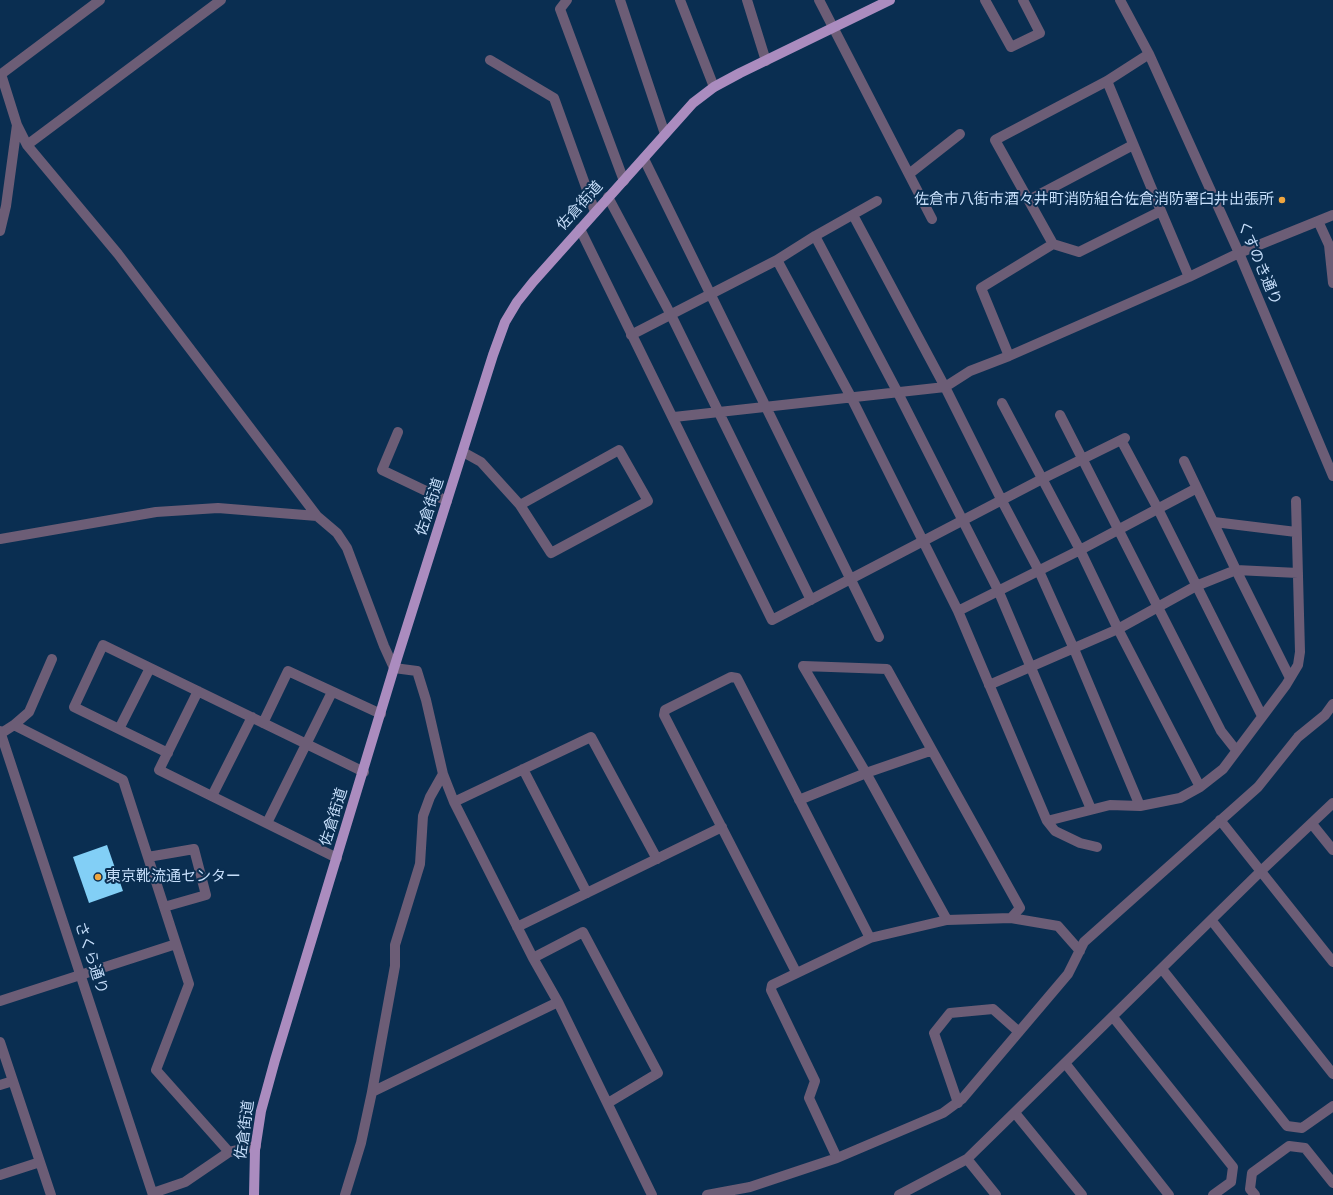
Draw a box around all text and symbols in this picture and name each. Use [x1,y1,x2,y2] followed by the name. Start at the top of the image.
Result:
[553,178,607,234] street label: 佐倉街道
[914,191,1274,209] place label: 佐倉市八街市酒々井町消防組合佐倉消防署臼井出張所
[1277,195,1287,205] marker: 佐倉市八街市酒々井町消防組合佐倉消防署臼井出張所
[1233,218,1285,308] street label: くすのき通り
[412,476,448,538] street label: 佐倉街道
[317,786,351,848] street label: 佐倉街道
[106,868,241,886] place label: 東京靴流通センター
[93,872,103,882] marker: 東京靴流通センター
[71,920,111,996] street label: さくら通り
[232,1099,258,1161] street label: 佐倉街道

